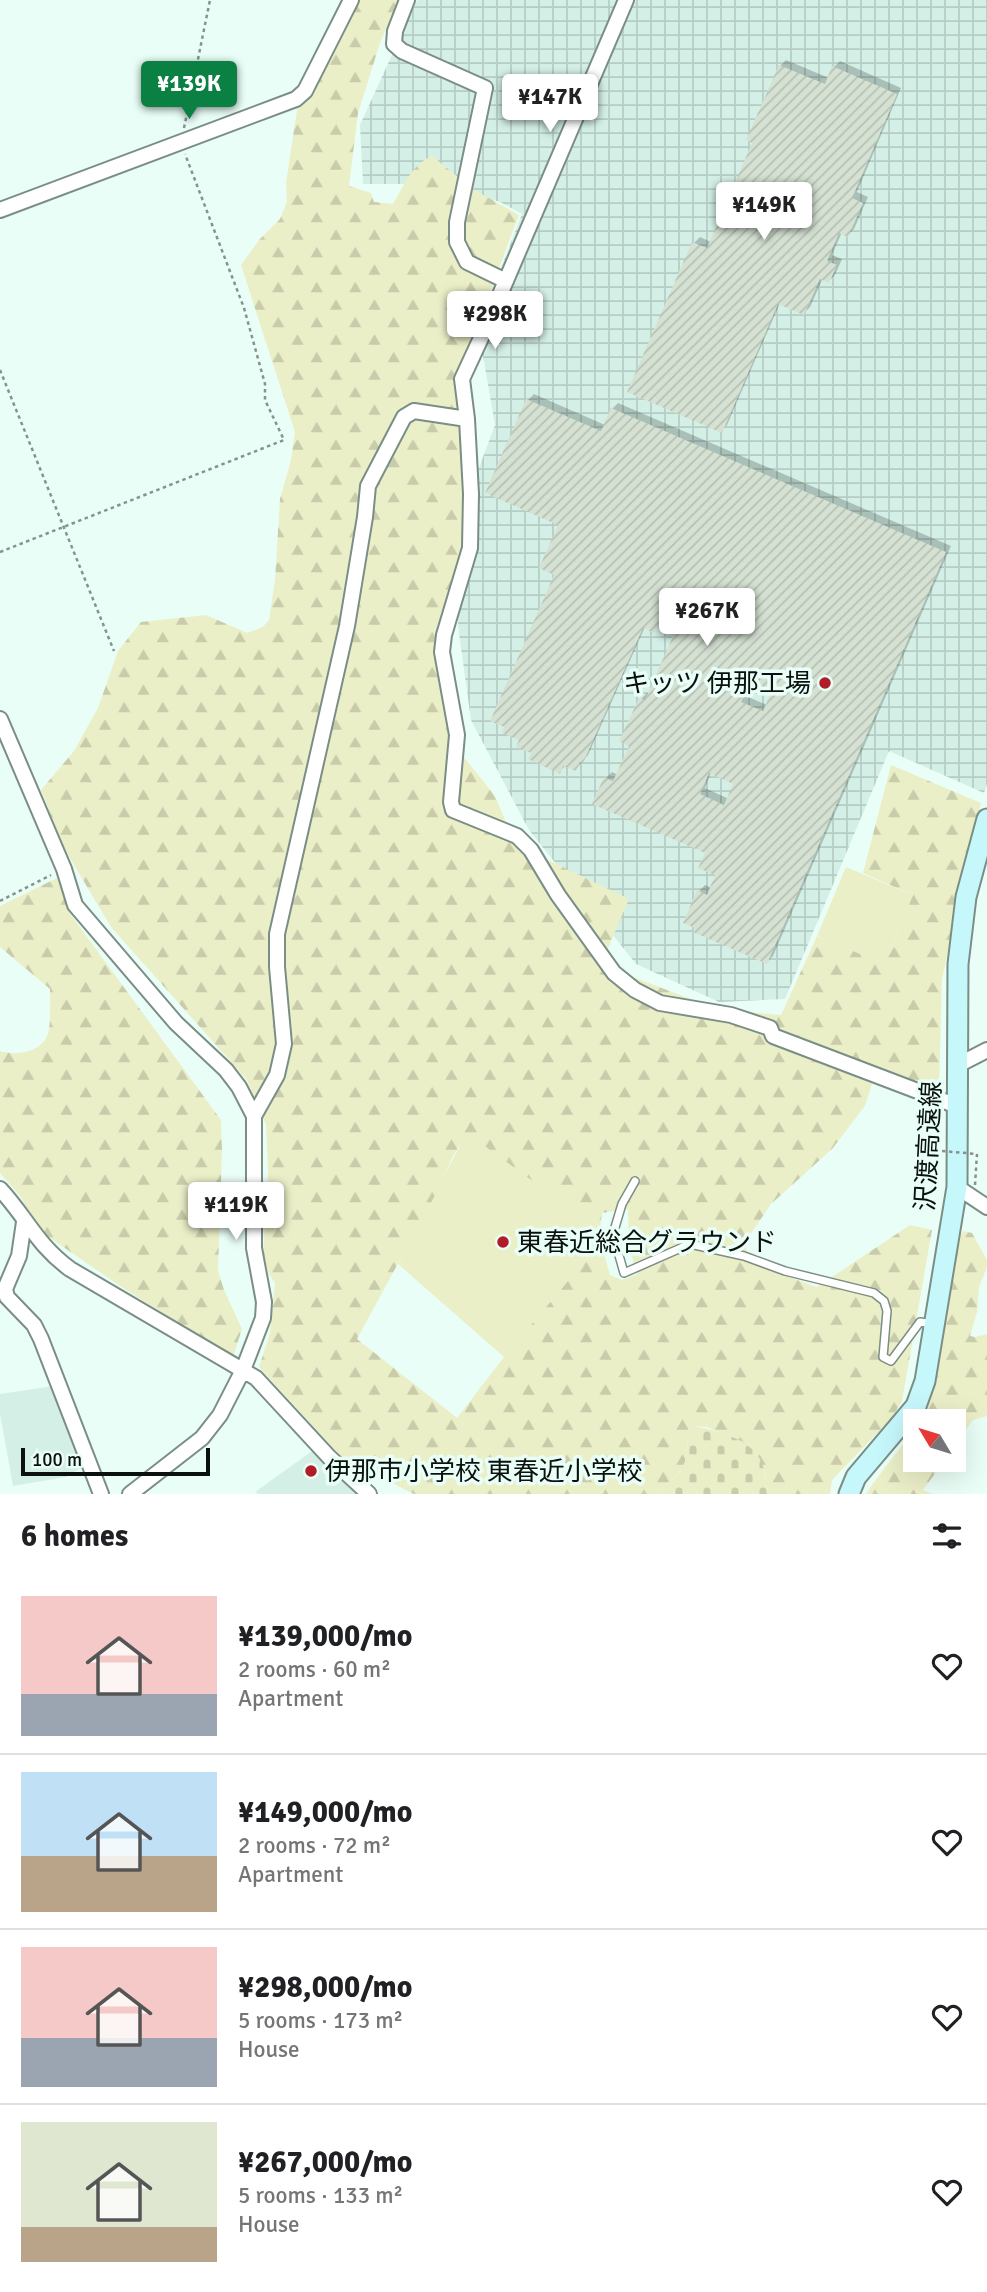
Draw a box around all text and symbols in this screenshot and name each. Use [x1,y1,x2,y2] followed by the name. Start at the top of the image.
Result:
[140,61,238,121] pin: ¥139K
[157,69,221,98] text: ¥139K
[501,74,599,134] pin: ¥147K
[518,82,582,111] text: ¥147K
[715,182,813,242] pin: ¥149K
[732,190,796,219] text: ¥149K
[446,292,544,351] pin: ¥298K
[463,299,527,328] text: ¥298K
[658,588,756,648] pin: ¥267K
[675,596,739,625] text: ¥267K
[623,668,811,700] place label: キッツ 伊那工場
[817,675,833,691] marker: キッツ 伊那工場
[910,1080,948,1212] street label: 沢渡高遠線
[187,1182,285,1242] pin: ¥119K
[204,1190,268,1219] text: ¥119K
[517,1227,777,1259] place label: 東春近総合グラウンド
[495,1234,511,1250] marker: 東春近総合グラウンド
[903,1409,966,1472] north arrow
[903,1409,966,1472] map controls
[21,1445,210,1477] scale bar
[32,1448,82,1472] text: 100 m
[325,1456,643,1488] place label: 伊那市小学校 東春近小学校
[303,1463,319,1479] marker: 伊那市小学校 東春近小学校
[928,1517,966,1555] icon: filters
[21,1518,128,1555] text: 6 homes
[238,1618,412,1655] text: ¥139,000/mo
[77,1624,161,1708] icon: home
[928,1647,966,1685] icon: heart
[238,1655,391,1684] text: 2 rooms · 60 m²
[238,1684,343,1713] text: Apartment
[238,1794,412,1831] text: ¥149,000/mo
[77,1800,161,1884] icon: home
[928,1823,966,1861] icon: heart
[238,1831,391,1860] text: 2 rooms · 72 m²
[238,1860,343,1889] text: Apartment
[238,1969,412,2006] text: ¥298,000/mo
[77,1975,161,2059] icon: home
[928,1998,966,2036] icon: heart
[238,2006,403,2035] text: 5 rooms · 173 m²
[238,2035,300,2064] text: House
[238,2144,412,2181] text: ¥267,000/mo
[77,2150,161,2234] icon: home
[928,2173,966,2211] icon: heart
[238,2181,403,2210] text: 5 rooms · 133 m²
[238,2210,300,2239] text: House

